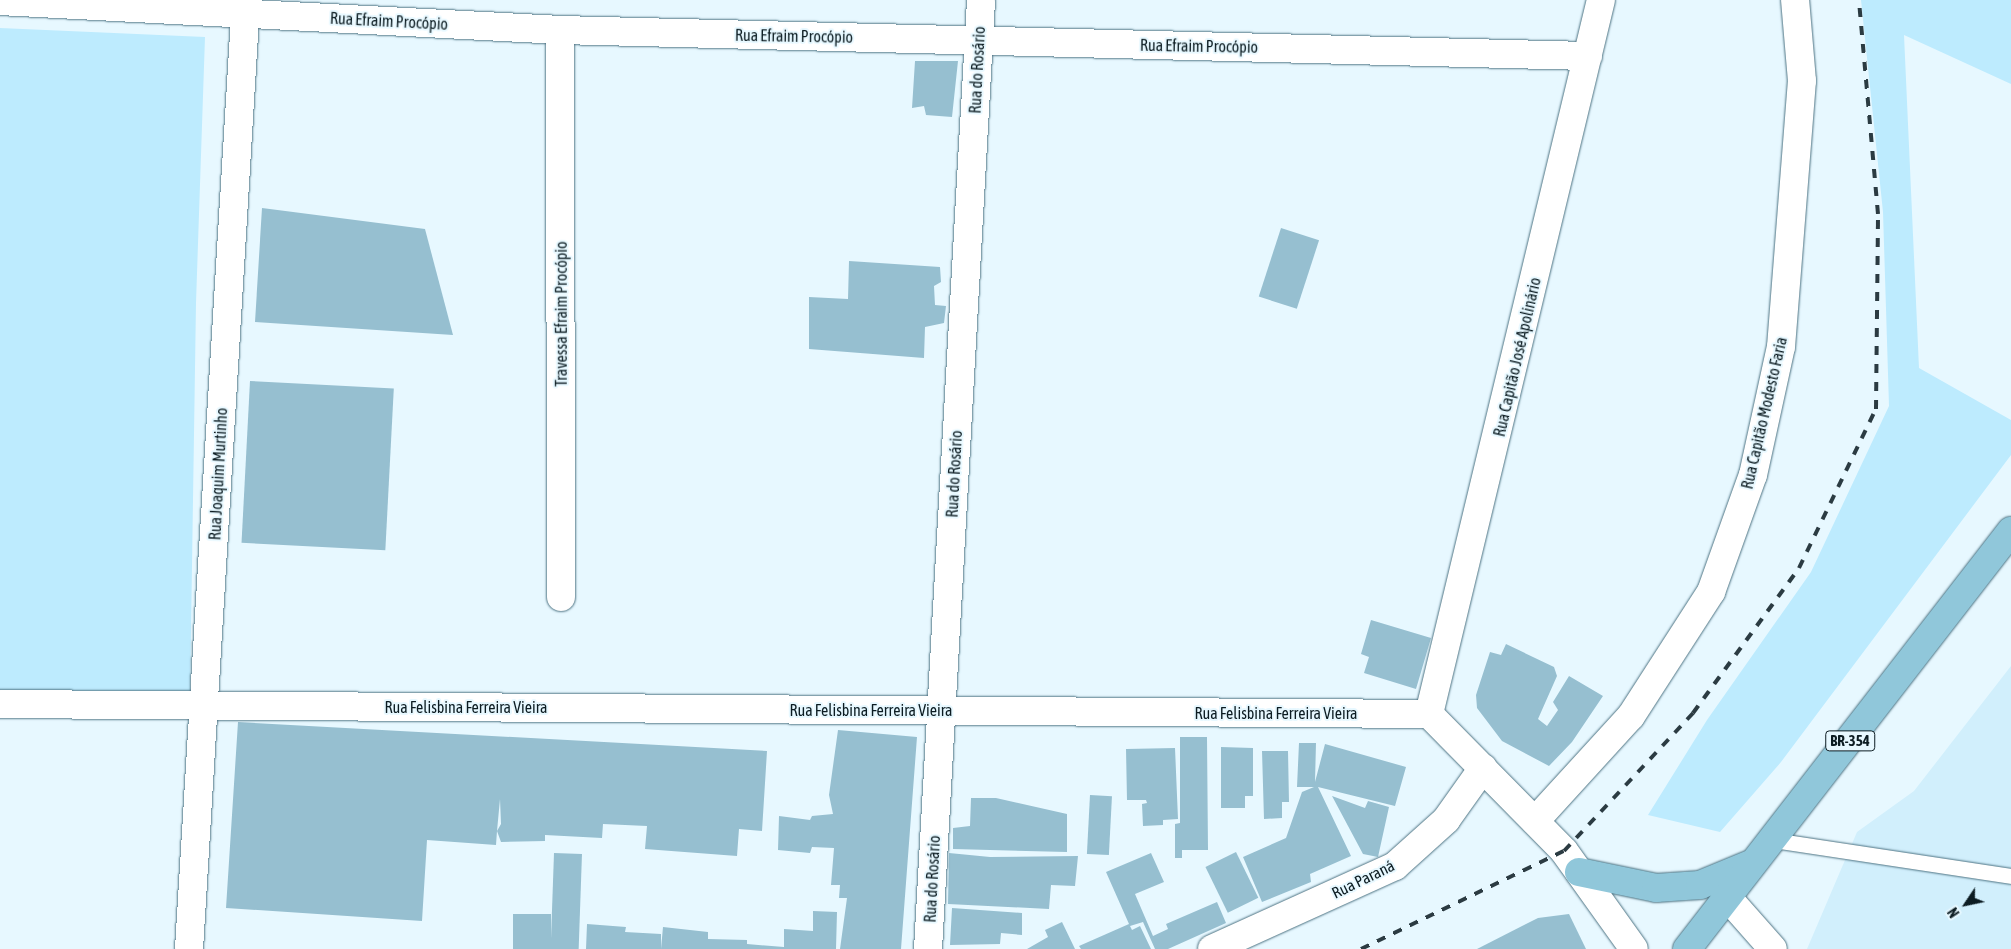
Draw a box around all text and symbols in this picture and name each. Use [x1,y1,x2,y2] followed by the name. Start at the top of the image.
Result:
[330,8,448,34] street label: Rua Efraim Procópio
[735,25,853,47] street label: Rua Efraim Procópio
[965,26,989,114] street label: Rua do Rosário
[1140,35,1258,57] street label: Rua Efraim Procópio
[551,241,571,387] street label: Travessa Efraim Procópio
[1489,276,1545,438] street label: Rua Capitão José Apolinário
[1737,335,1791,491] street label: Rua Capitão Modesto Faria
[205,407,231,541] street label: Rua Joaquim Murtinho
[942,430,966,518] street label: Rua do Rosário
[384,697,548,717] street label: Rua Felisbina Ferreira Vieira
[789,700,953,720] street label: Rua Felisbina Ferreira Vieira
[1194,703,1358,723] street label: Rua Felisbina Ferreira Vieira
[1825,728,1875,754] road number: BR-354
[920,835,944,923] street label: Rua do Rosário
[1329,856,1397,902] street label: Rua Paraná
[1941,879,1991,929] north arrow
[1945,904,1963,920] text: N

